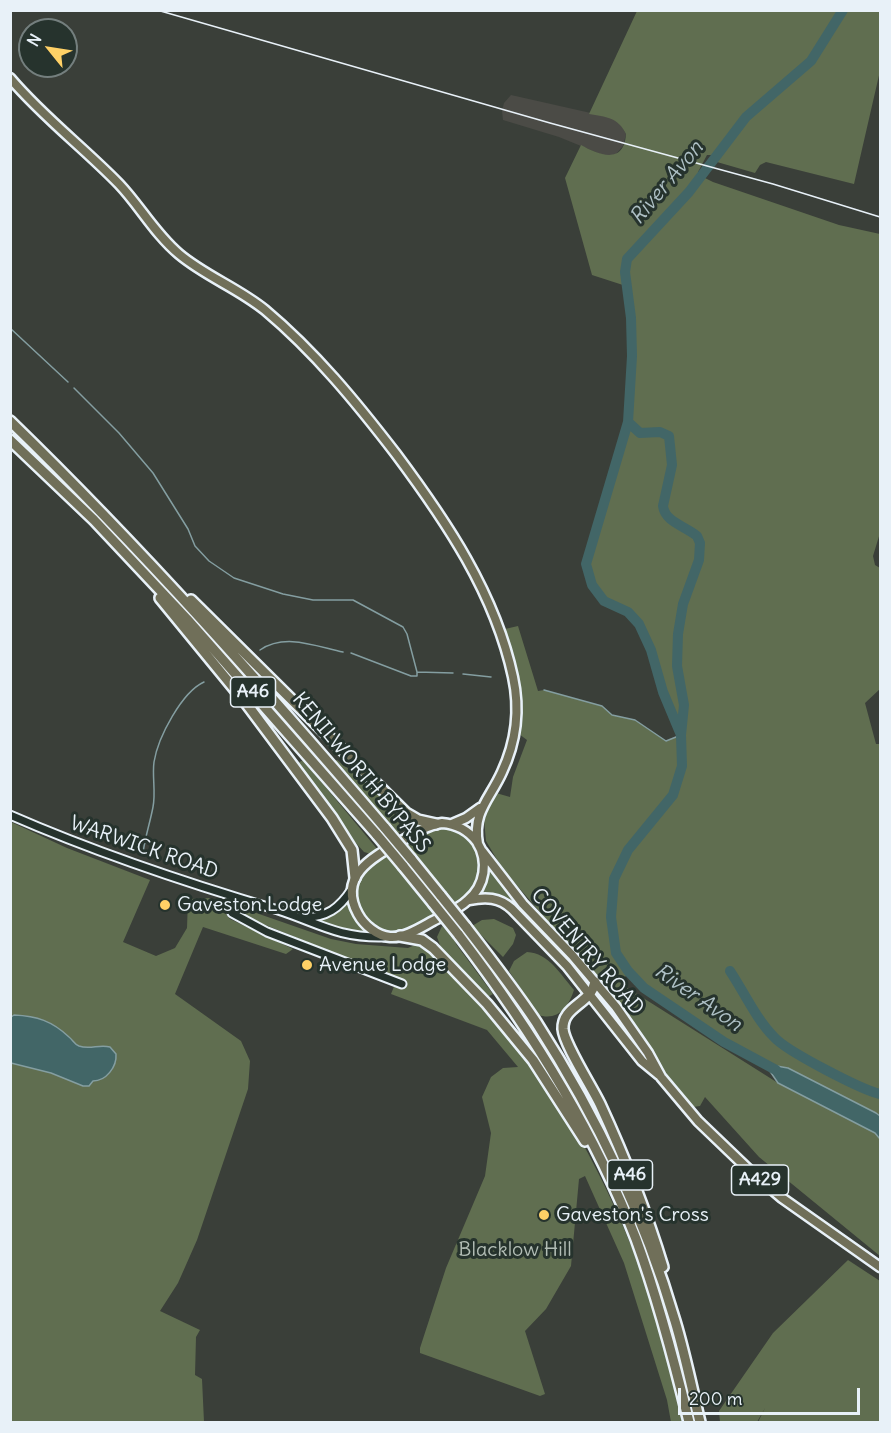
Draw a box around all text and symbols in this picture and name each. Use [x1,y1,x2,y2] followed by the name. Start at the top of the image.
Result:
[18,18,78,78] north arrow
[23,30,46,50] text: N
[625,136,709,230] water label: River Avon
[230,677,276,707] road number: A46
[287,688,435,858] street label: KENILWORTH BYPASS
[67,811,221,885] street label: WARWICK ROAD
[525,884,649,1020] street label: COVENTRY ROAD
[177,893,322,917] place label: Gaveston Lodge
[158,898,172,912] marker: Gaveston Lodge
[319,953,446,977] place label: Avenue Lodge
[300,958,314,972] marker: Avenue Lodge
[650,959,746,1037] water label: River Avon
[608,1160,652,1190] road number: A46
[732,1165,789,1195] road number: A429
[556,1203,709,1227] place label: Gaveston's Cross
[537,1208,551,1222] marker: Gaveston's Cross
[458,1238,572,1262] park label: Blacklow Hill
[681,1376,862,1414] scale bar
[689,1387,743,1410] text: 200 m

